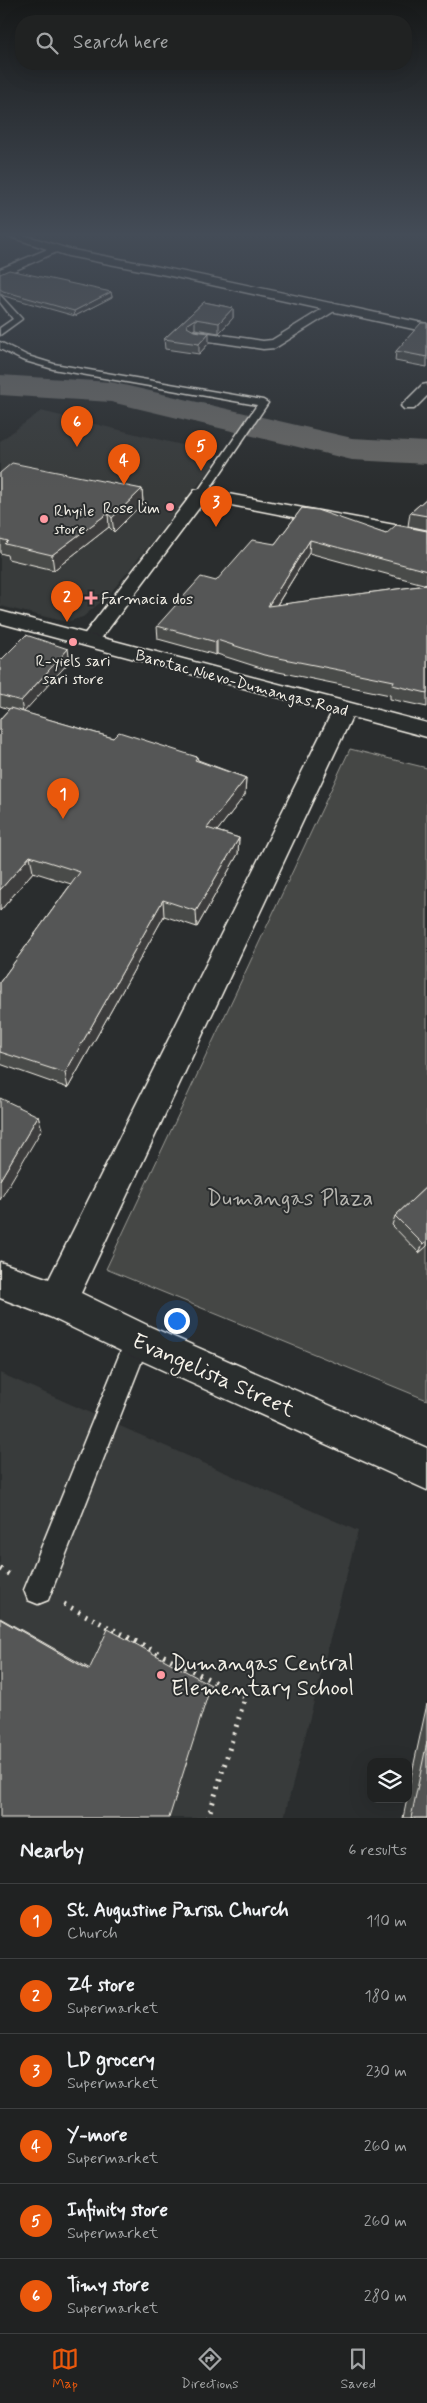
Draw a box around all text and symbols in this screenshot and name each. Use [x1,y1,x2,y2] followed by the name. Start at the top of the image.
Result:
[15,15,412,70] search box
[33,29,61,57] icon: search
[73,30,169,55] text: Search here
[61,406,93,447] pin: 6
[185,430,217,471] pin: 5
[108,444,140,485] pin: 4
[200,486,232,527] pin: 3
[103,498,160,519] place label: Rose lim
[54,501,95,540] place label: Rhyile store
[164,501,176,513] marker: Rose lim
[38,513,50,525] marker: Rhyile store
[51,581,83,622] pin: 2
[101,589,193,610] place label: Farmacia dos
[85,592,97,604] marker: Farmacia dos
[67,636,79,648] marker: R-yiels sari sari store
[133,645,350,722] street label: Barotac Nuevo-Dumangas Road
[35,651,111,690] place label: R-yiels sari sari store
[47,778,79,819] pin: 1
[207,1185,373,1214] park label: Dumangas Plaza
[164,1308,190,1334] your location
[126,1327,299,1427] street label: Evangelista Street
[171,1650,354,1703] place label: Dumangas Central Elementary School
[155,1669,167,1681] marker: Dumangas Central Elementary School
[367,1758,412,1803] map controls
[367,1758,412,1803] button: layers
[20,1837,84,1865] text: Nearby
[348,1840,407,1861] text: 6 results
[67,1898,289,1923] text: St. Augustine Parish Church
[32,1911,40,1932] text: 1
[366,1911,407,1932] text: 110 m
[67,1923,118,1944] text: Church
[67,1973,135,1998] text: Z4 store
[32,1986,40,2007] text: 2
[364,1986,407,2007] text: 180 m
[67,1998,158,2019] text: Supermarket
[67,2048,155,2073] text: LD grocery
[32,2061,40,2082] text: 3
[366,2061,407,2082] text: 230 m
[67,2073,158,2094] text: Supermarket
[67,2123,127,2148] text: Y-more
[31,2136,41,2157] text: 4
[364,2136,407,2157] text: 260 m
[67,2148,158,2169] text: Supermarket
[67,2198,168,2223] text: Infinity store
[31,2211,41,2232] text: 5
[364,2211,407,2232] text: 260 m
[67,2223,158,2244] text: Supermarket
[67,2273,149,2298] text: Timy store
[32,2286,40,2307] text: 6
[364,2286,407,2307] text: 280 m
[67,2298,158,2319] text: Supermarket
[51,2345,79,2393] tab: Map
[181,2345,239,2393] tab: Directions
[341,2345,376,2393] tab: Saved

